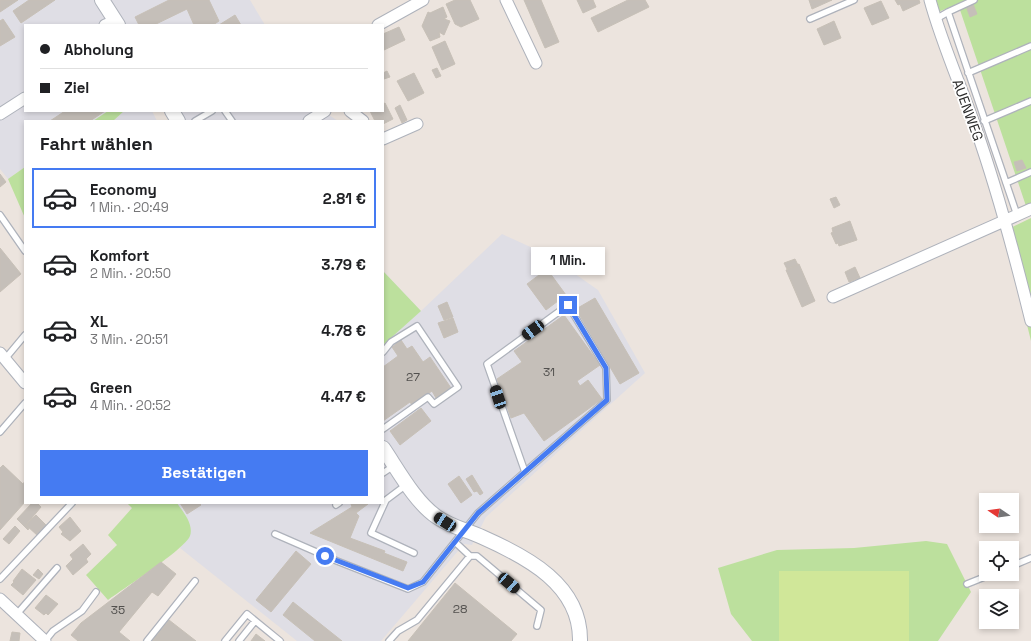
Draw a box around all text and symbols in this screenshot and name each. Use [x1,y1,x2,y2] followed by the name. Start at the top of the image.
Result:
[64,40,134,59] text: Abholung
[949,77,987,143] street label: AUENWEG
[64,78,89,97] text: Ziel
[40,132,153,155] text: Fahrt wählen
[42,180,78,216] icon: car
[90,180,157,199] text: Economy
[323,189,366,208] text: 2.81 €
[90,199,169,216] text: 1 Min. · 20:49
[42,246,78,282] icon: car
[90,246,149,265] text: Komfort
[531,247,605,275] callout: 1 Min.
[550,252,586,269] text: 1 Min.
[321,255,366,274] text: 3.79 €
[90,265,171,282] text: 2 Min. · 20:50
[559,296,577,314] route end
[42,312,78,348] icon: car
[90,312,108,331] text: XL
[520,318,546,342] car
[321,321,366,340] text: 4.78 €
[90,331,168,348] text: 3 Min. · 20:51
[543,364,555,380] house number: 31
[406,369,420,385] house number: 27
[42,378,78,414] icon: car
[90,378,132,397] text: Green
[489,384,507,410] car
[321,387,366,406] text: 4.47 €
[90,397,171,414] text: 4 Min. · 20:52
[40,450,368,496] button: Bestätigen
[979,493,1019,533] north arrow
[979,493,1019,629] map controls
[432,510,458,534] car
[979,541,1019,581] button: locate
[316,547,334,565] route start
[496,571,522,595] car
[979,589,1019,629] button: layers
[453,601,467,617] house number: 28
[111,602,125,618] house number: 35

